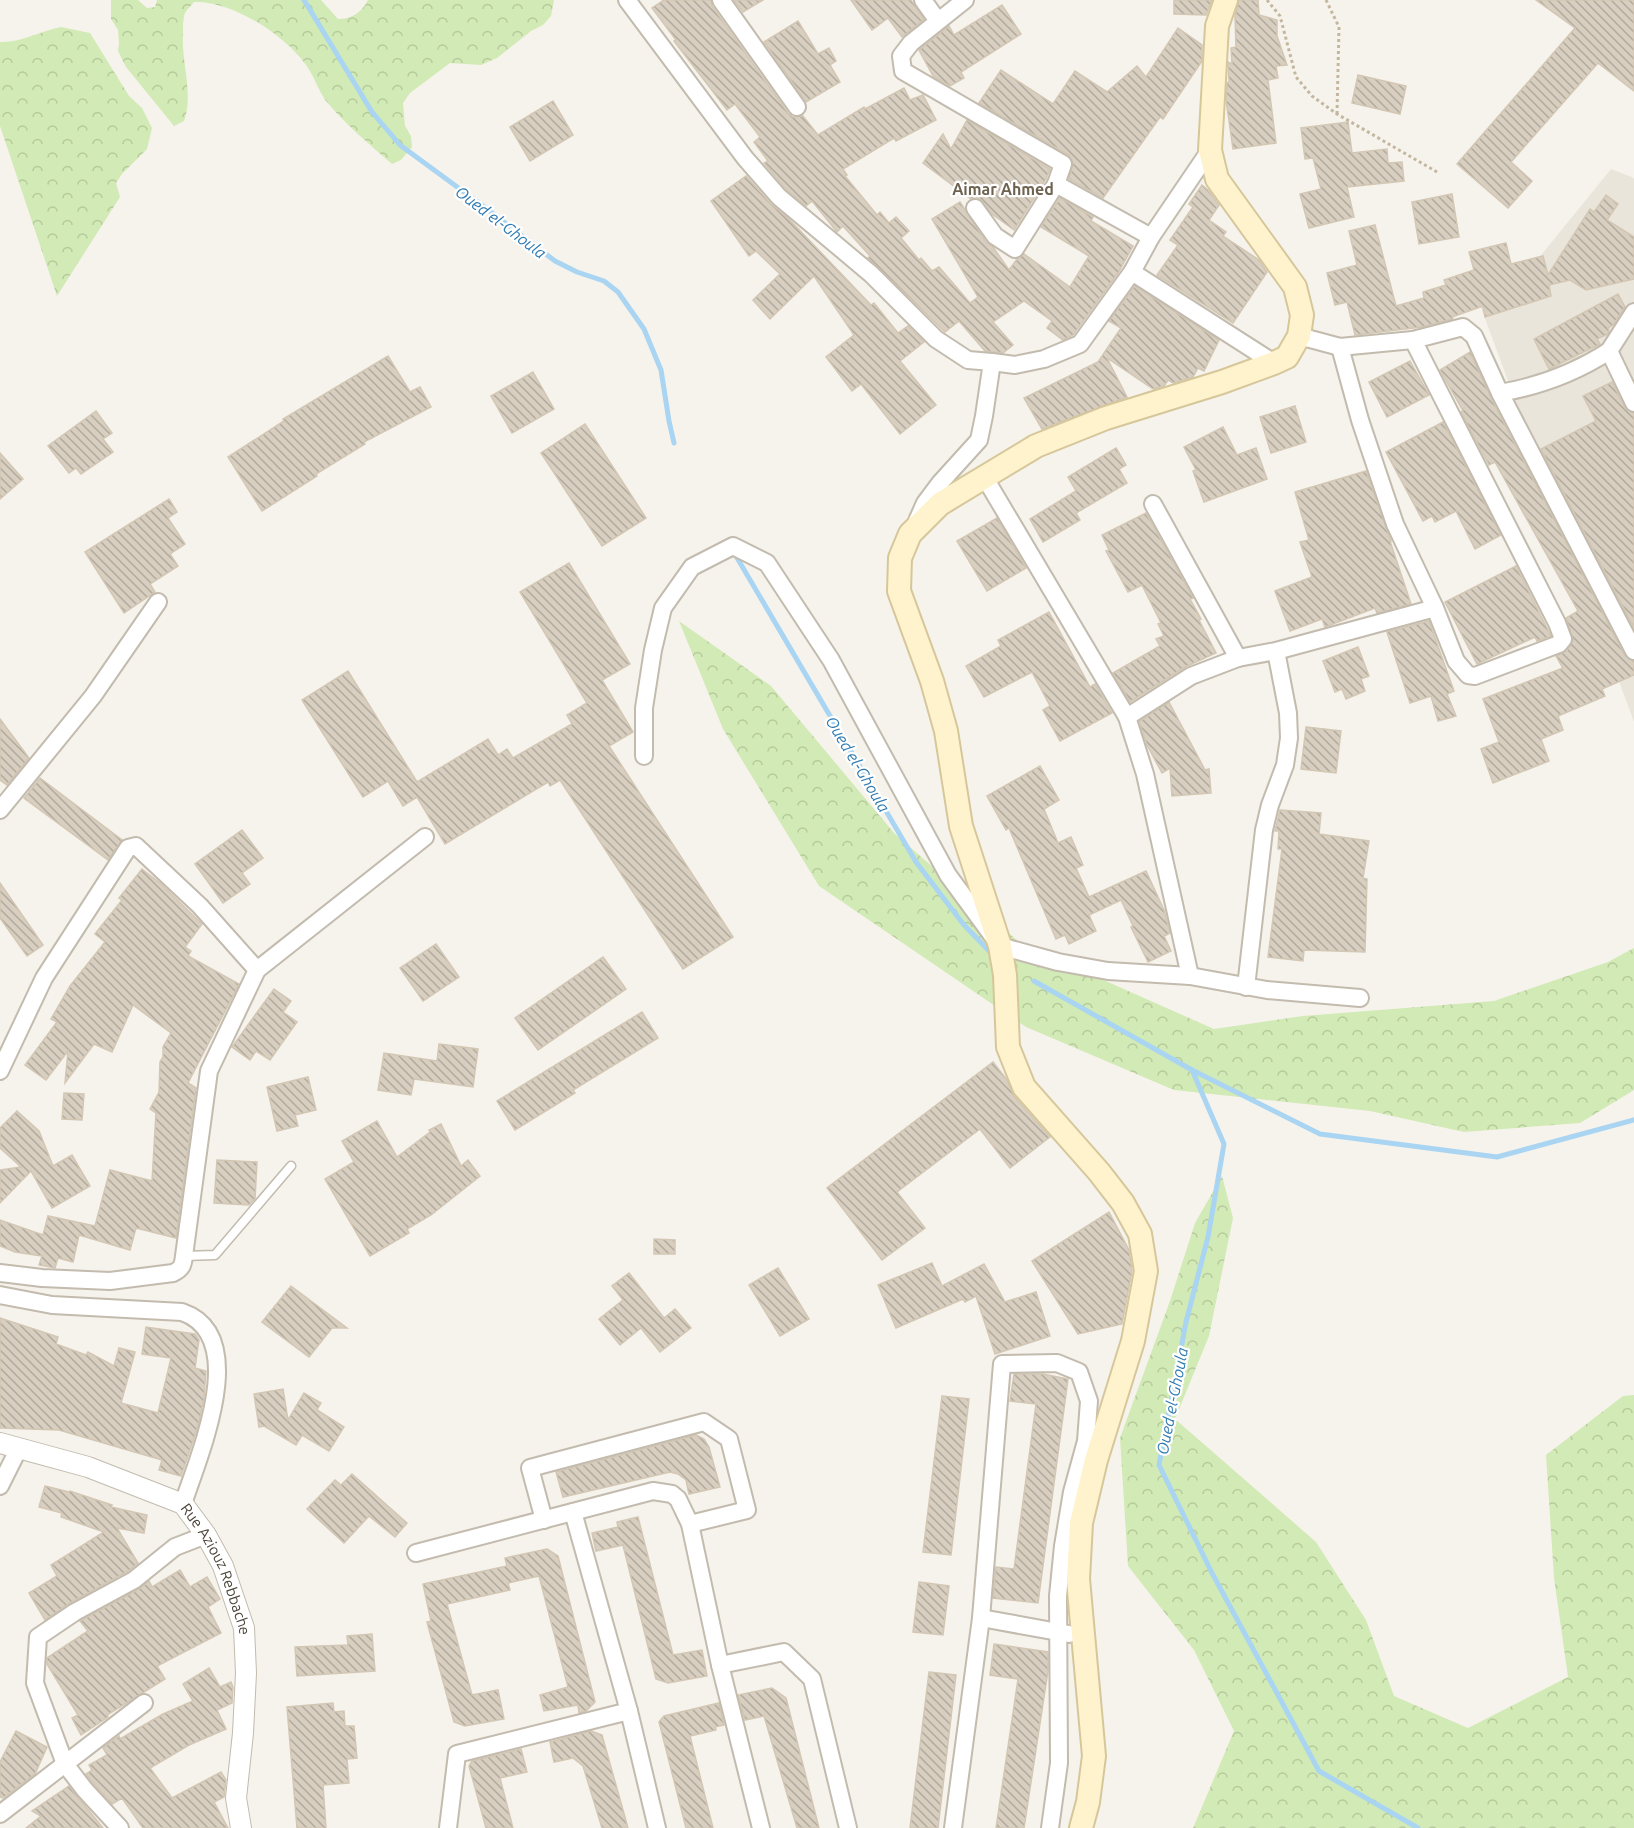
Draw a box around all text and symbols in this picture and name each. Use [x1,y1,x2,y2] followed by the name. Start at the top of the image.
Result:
[952,180,1054,198] district label: Aimar Ahmed
[452,182,550,262] water label: Oued el-Ghoula
[822,713,894,815] water label: Oued el-Ghoula
[1153,1346,1191,1456] water label: Oued el-Ghoula
[177,1500,253,1635] street label: Rue Aziouz Rebbache

